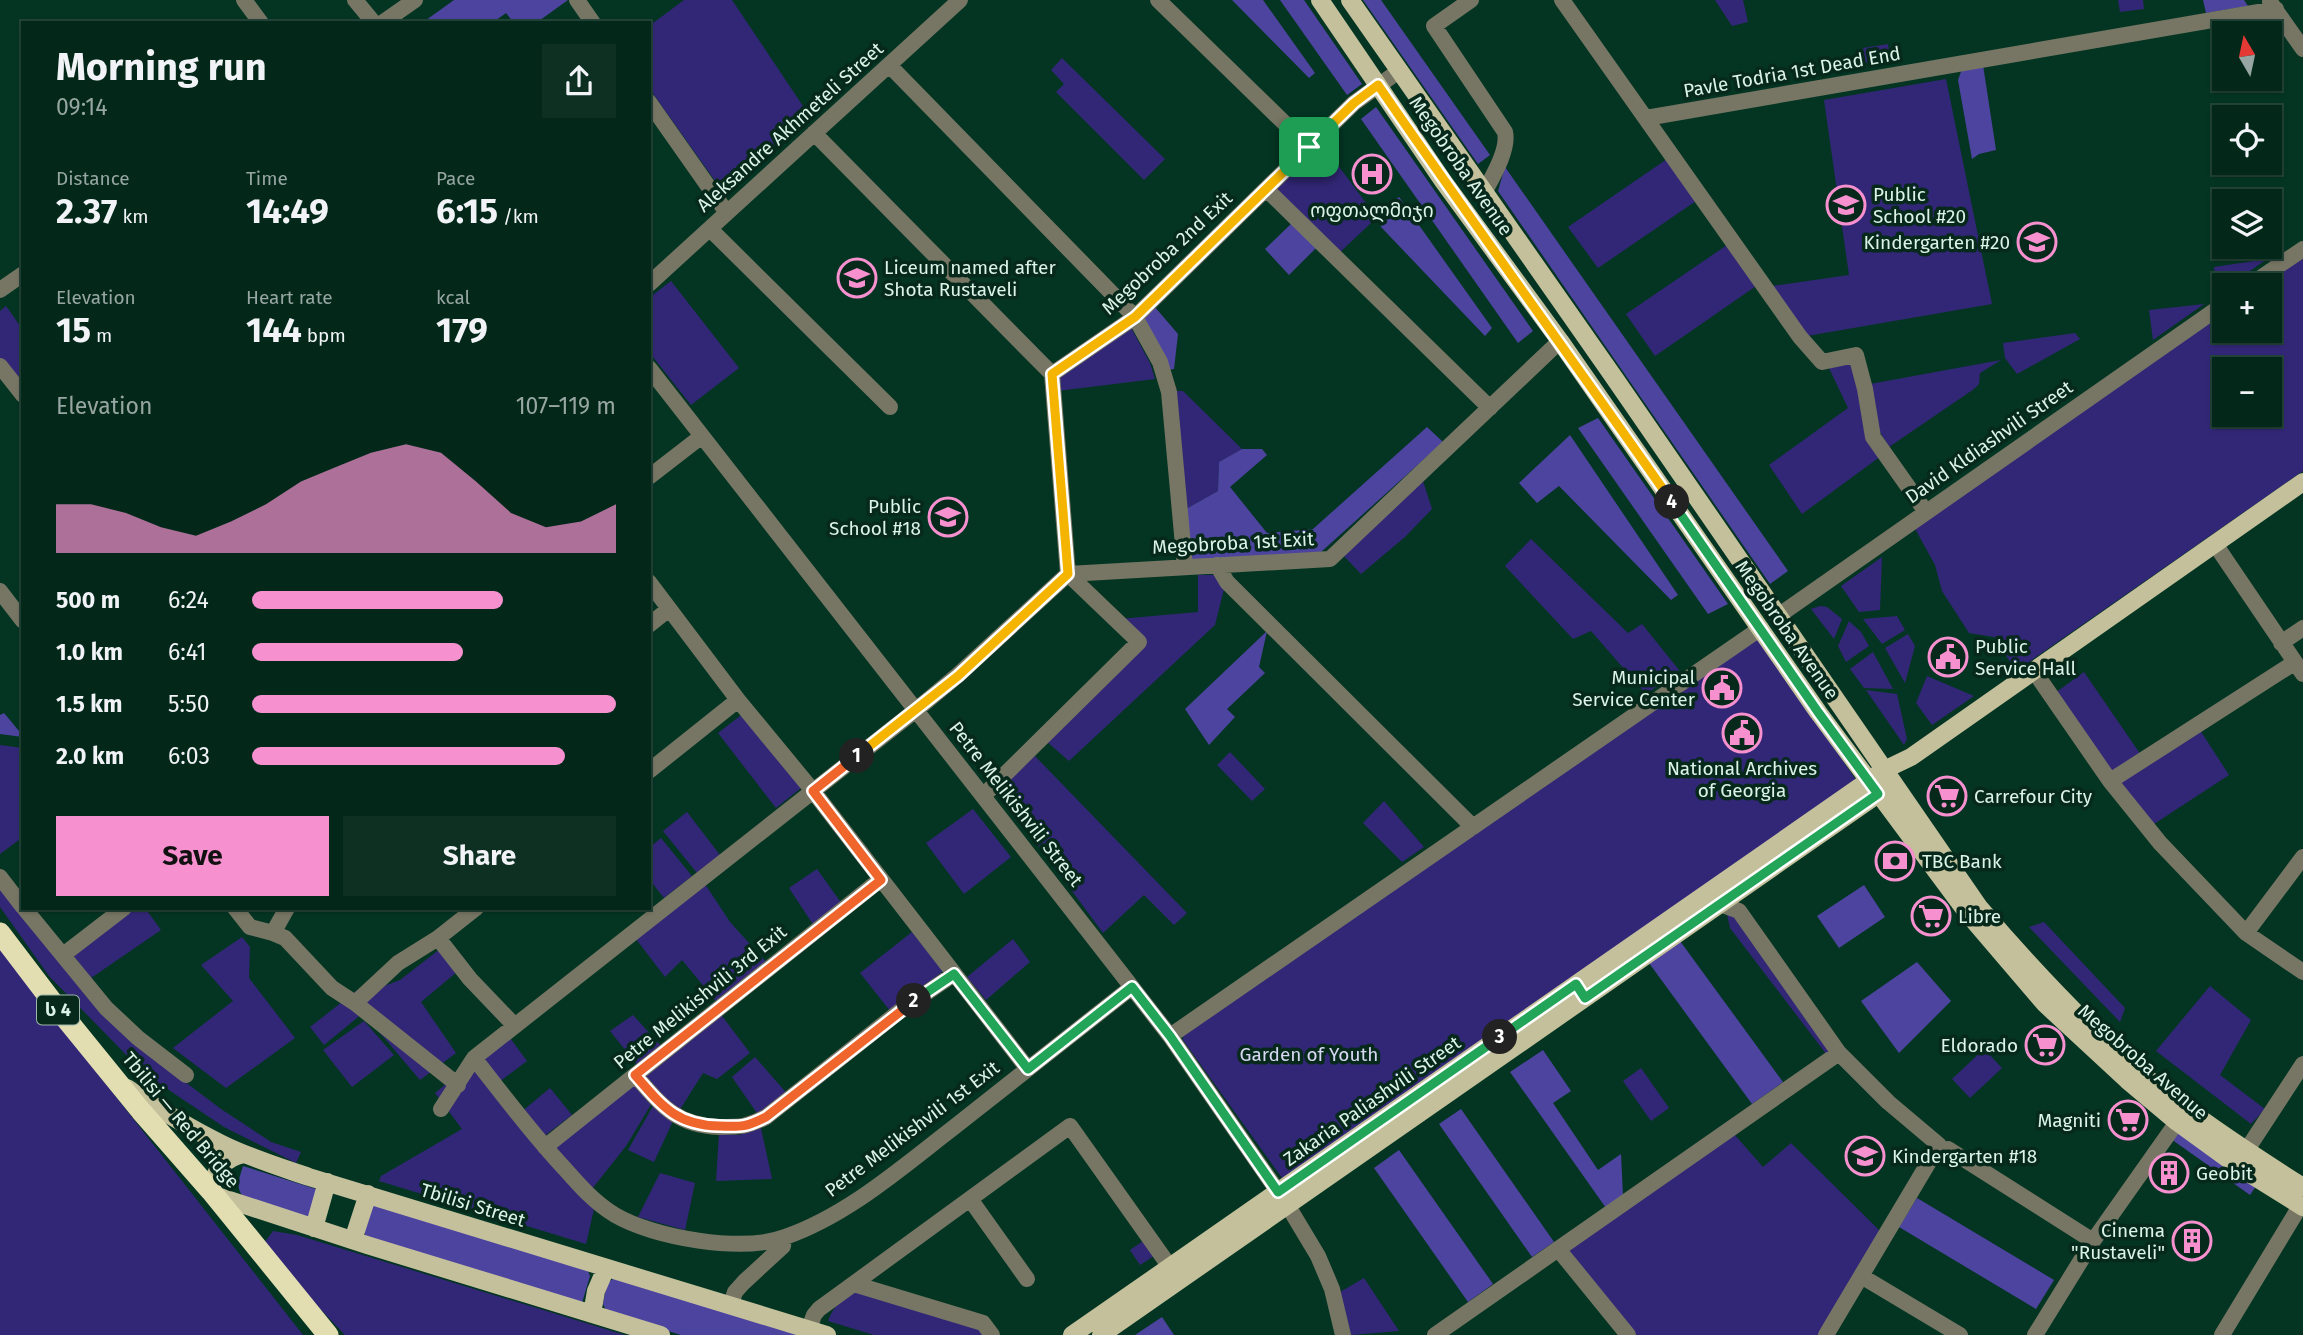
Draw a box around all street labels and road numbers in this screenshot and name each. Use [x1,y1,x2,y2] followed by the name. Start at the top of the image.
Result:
[692,37,888,217] street label: Aleksandre Akhmeteli Street
[1682,42,1902,102] street label: Pavle Todria 1st Dead End
[1404,92,1518,240] street label: Megobroba Avenue
[1097,187,1237,319] street label: Megobroba 2nd Exit
[1901,375,2077,508] street label: David Kldiashvili Street
[1152,527,1315,559] street label: Megobroba 1st Exit
[1730,556,1844,704] street label: Megobroba Avenue
[944,717,1088,891] street label: Petre Melikishvili Street
[609,920,791,1074] street label: Petre Melikishvili 3rd Exit
[37,995,79,1024] road number: ს 4
[2073,999,2213,1125] street label: Megobroba Avenue
[1279,1031,1465,1171] street label: Zakaria Paliashvili Street
[117,1047,245,1193] street label: Tbilisi — Red Bridge
[820,1056,1004,1202] street label: Petre Melikishvili 1st Exit
[418,1178,528,1232] street label: Tbilisi Street

